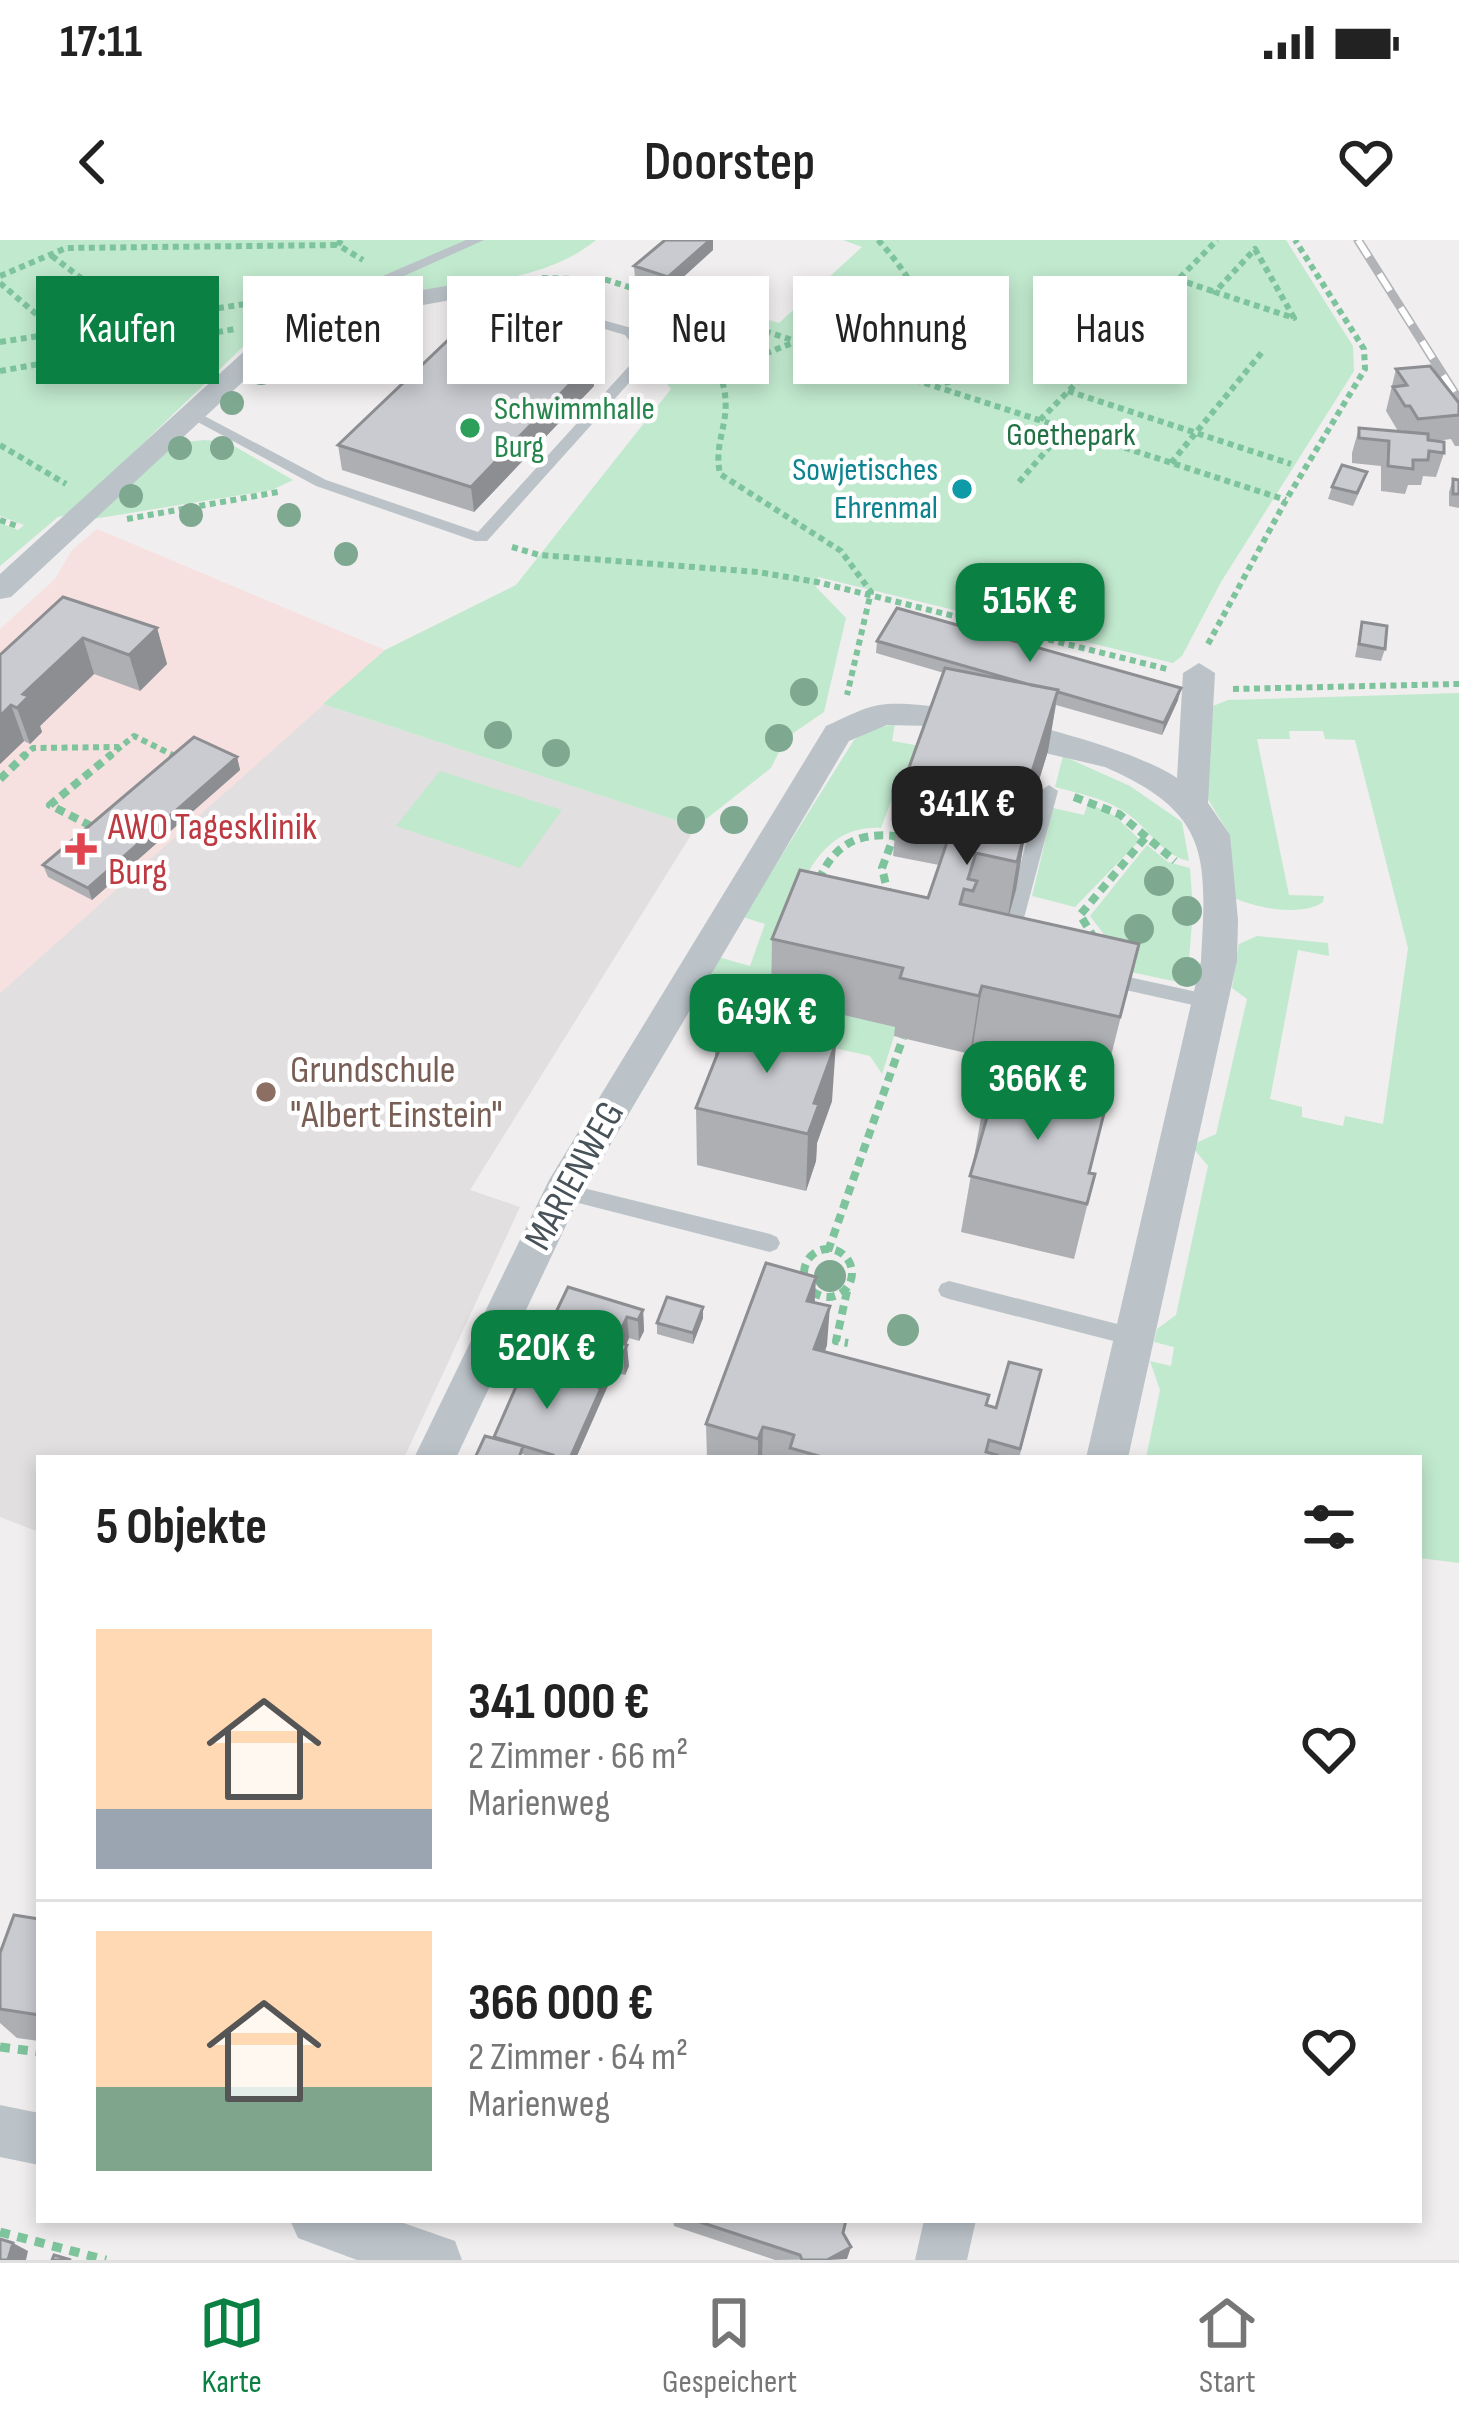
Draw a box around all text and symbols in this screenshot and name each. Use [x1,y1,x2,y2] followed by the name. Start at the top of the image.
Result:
[60,15,142,70] text: 17:11
[60,129,126,195] icon: back
[1333,129,1399,195] icon: heart
[644,130,815,195] text: Doorstep
[36,276,219,384] chip: Kaufen
[243,276,423,384] chip: Mieten
[447,276,605,384] chip: Filter
[629,276,769,384] chip: Neu
[793,276,1009,384] chip: Wohnung
[1033,276,1187,384] chip: Haus
[494,389,655,467] place label: Schwimmhalle Burg
[457,415,483,441] marker: Schwimmhalle Burg
[1006,415,1136,455] park label: Goethepark
[792,450,938,528] place label: Sowjetisches Ehrenmal
[949,476,975,502] marker: Sowjetisches Ehrenmal
[932,563,1128,665] pin: 515K €
[983,578,1077,625] text: 515K €
[869,766,1065,868] pin: 341K €
[919,781,1015,828] text: 341K €
[107,804,317,896] place label: AWO Tagesklinik Burg
[65,833,97,865] marker: AWO Tagesklinik Burg
[669,974,865,1076] pin: 649K €
[717,989,817,1036] text: 649K €
[940,1041,1136,1143] pin: 366K €
[290,1047,503,1139] place label: Grundschule "Albert Einstein"
[988,1056,1088,1103] text: 366K €
[253,1079,279,1105] marker: Grundschule "Albert Einstein"
[515,1094,635,1258] street label: MARIENWEG
[449,1310,645,1412] pin: 520K €
[498,1325,596,1372] text: 520K €
[1296,1494,1362,1560] icon: filters
[96,1497,267,1558] text: 5 Objekte
[468,1672,650,1733] text: 341 000 €
[192,1677,336,1821] icon: home
[1296,1716,1362,1782] icon: heart
[468,1733,688,1780] text: 2 Zimmer · 66 m²
[468,1780,610,1827] text: Marienweg
[468,1973,654,2034] text: 366 000 €
[192,1979,336,2123] icon: home
[1296,2018,1362,2084] icon: heart
[468,2034,688,2081] text: 2 Zimmer · 64 m²
[468,2081,610,2128] text: Marienweg
[199,2290,265,2402] tab: Karte
[662,2290,797,2402] tab: Gespeichert
[1194,2290,1260,2402] tab: Start

